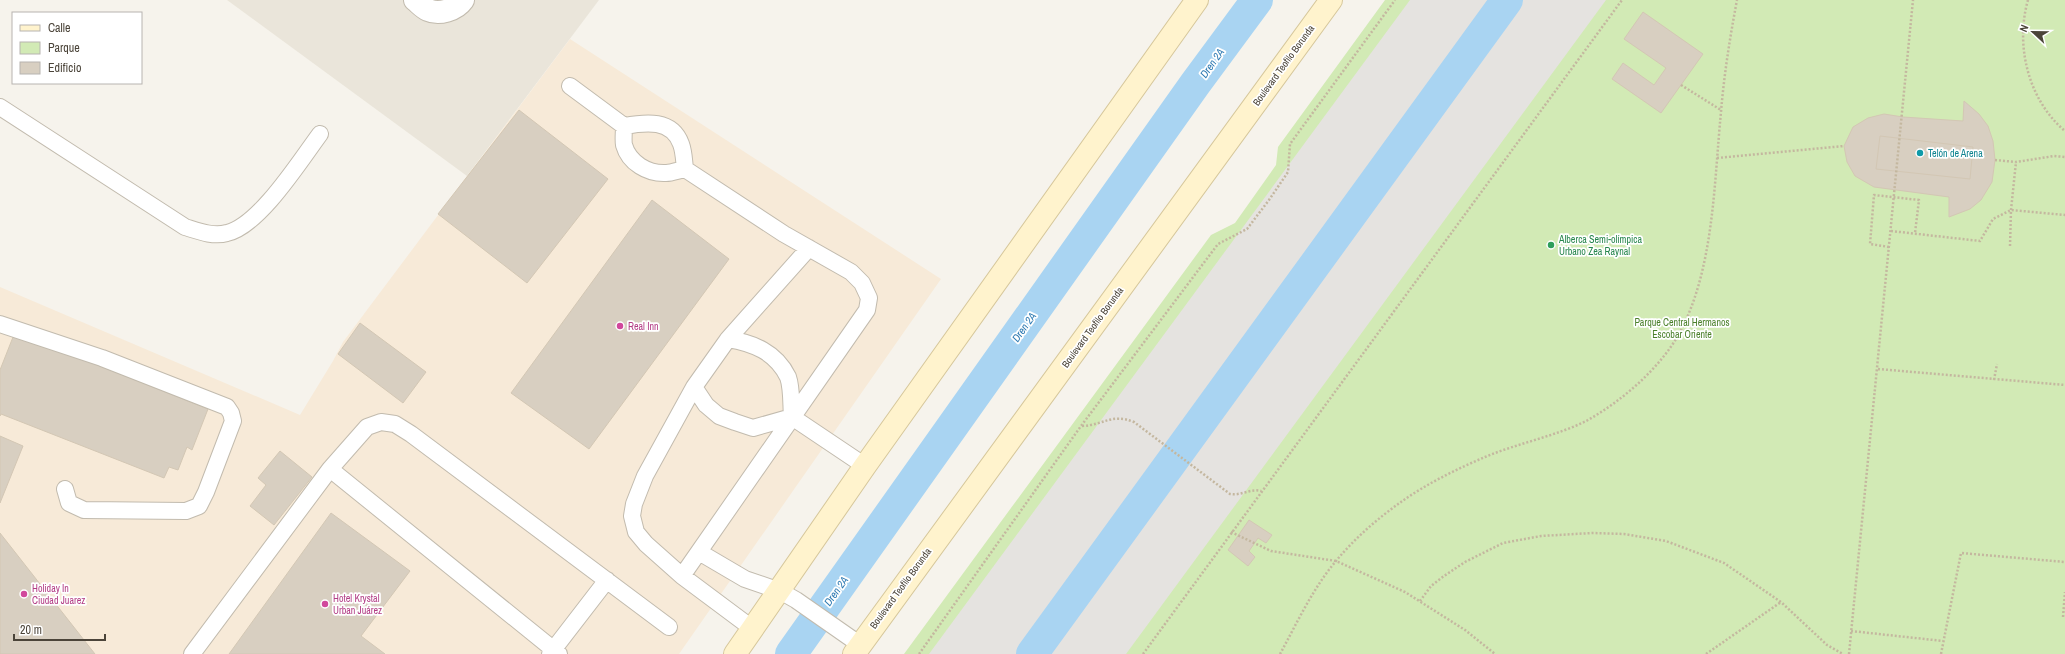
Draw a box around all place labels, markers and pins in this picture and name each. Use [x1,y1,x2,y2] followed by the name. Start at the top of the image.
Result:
[1928,147,1983,160] place label: Telón de Arena
[1915,148,1925,158] marker: Telón de Arena
[1558,233,1642,258] place label: Alberca Semi-olímpica Urbano Zea Raynal
[1546,240,1556,250] marker: Alberca Semi-olímpica Urbano Zea Raynal
[628,320,659,333] place label: Real Inn
[615,321,625,331] marker: Real Inn
[32,582,85,607] place label: Holiday In Ciudad Juarez
[19,589,29,599] marker: Holiday In Ciudad Juarez
[333,592,382,617] place label: Hotel Krystal Urban Juárez
[320,599,330,609] marker: Hotel Krystal Urban Juárez

